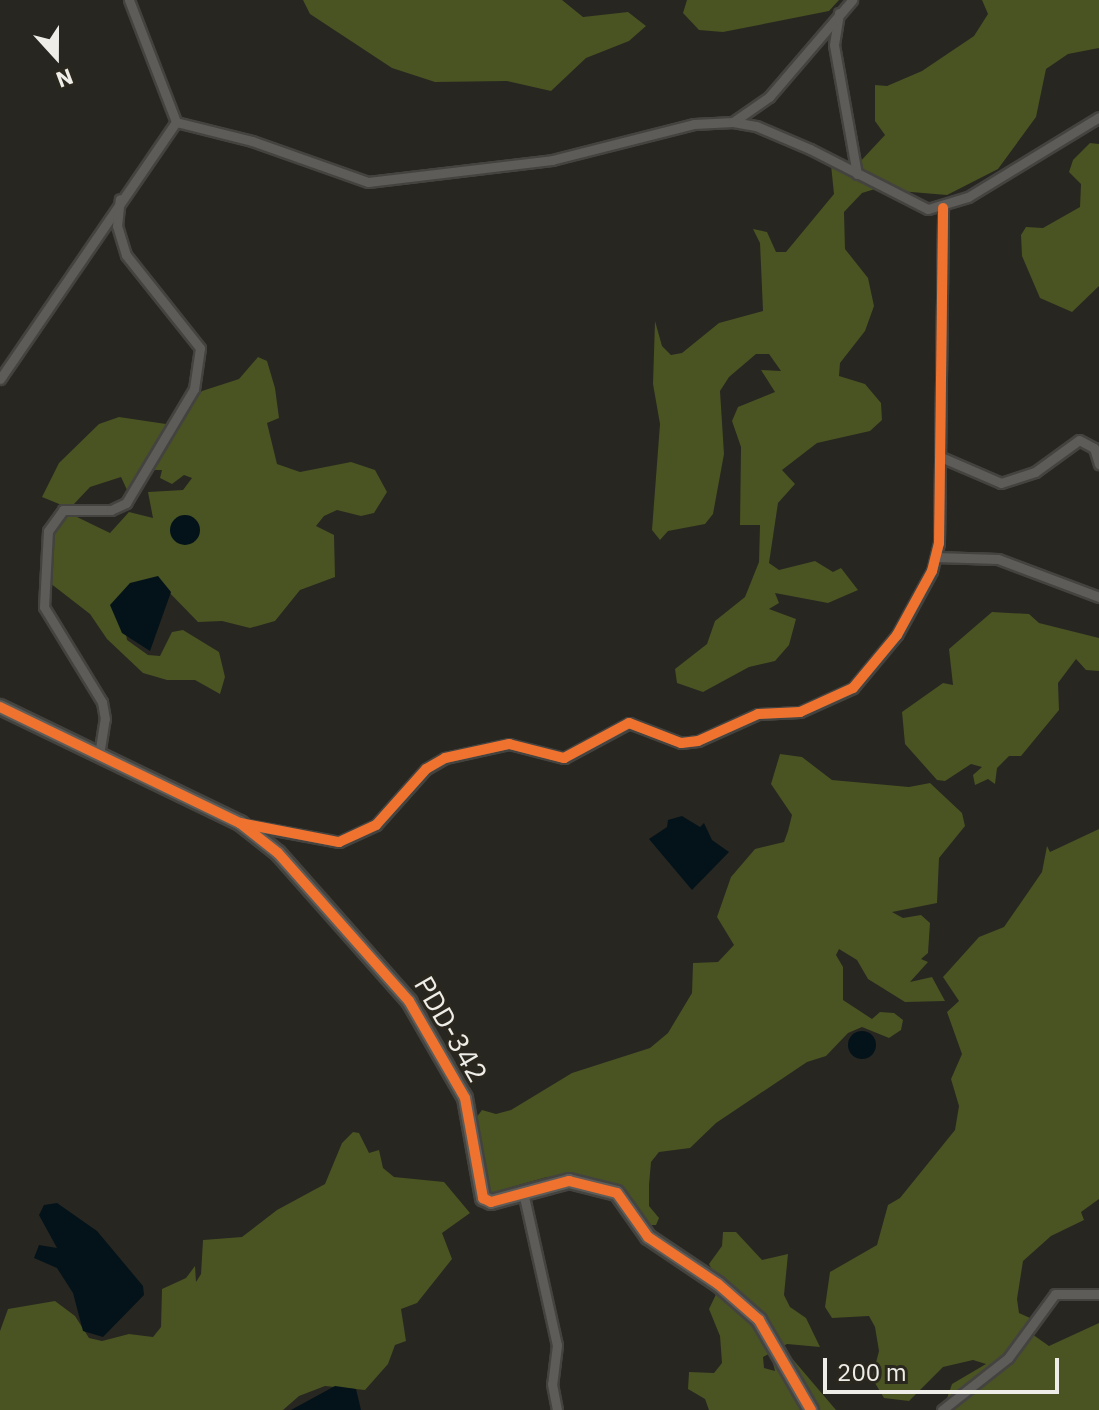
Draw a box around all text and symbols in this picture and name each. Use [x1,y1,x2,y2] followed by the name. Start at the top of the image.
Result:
[16,16,96,96] north arrow
[52,62,77,95] text: N
[407,970,495,1088] street label: PDD-342
[827,1342,1063,1392] scale bar
[837,1356,907,1388] text: 200 m

